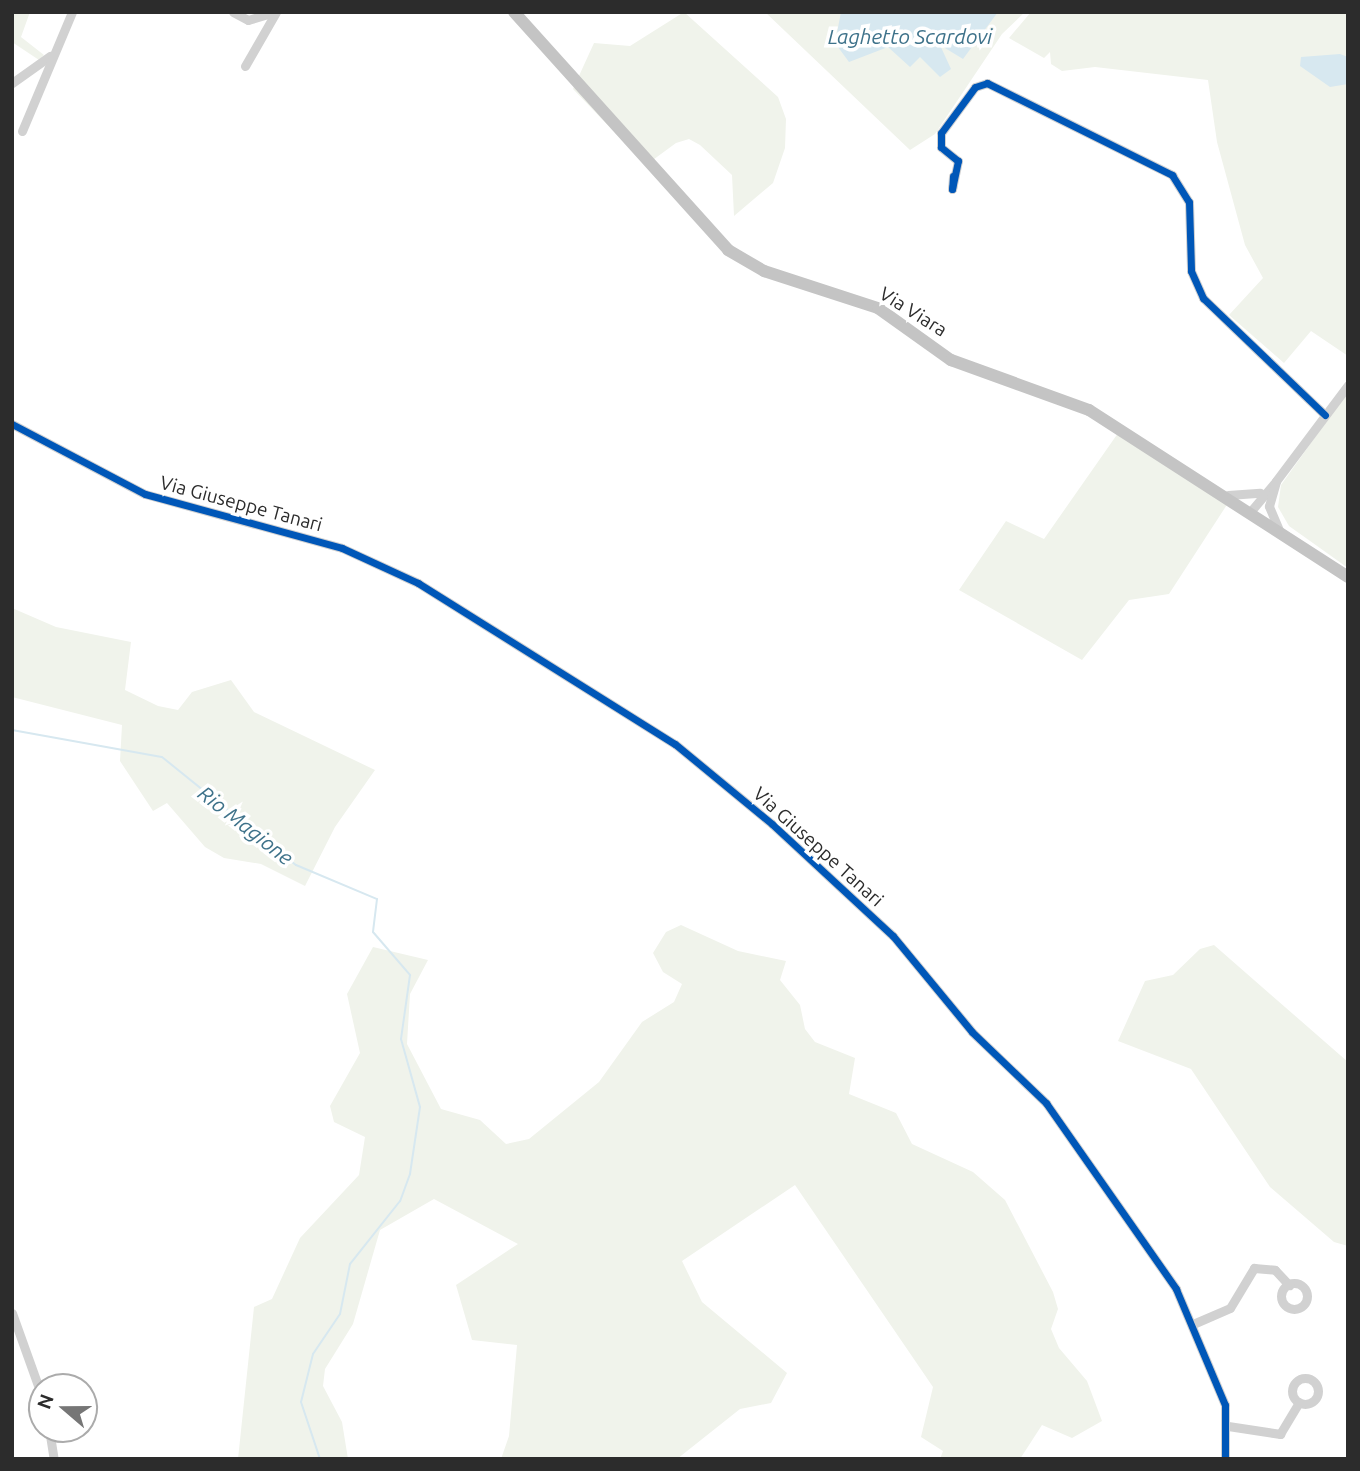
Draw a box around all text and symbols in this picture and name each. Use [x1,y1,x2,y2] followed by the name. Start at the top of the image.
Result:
[828,23,992,49] water label: Laghetto Scardovi
[875,282,951,342] street label: Via Viara
[157,471,325,537] street label: Via Giuseppe Tanari
[193,780,299,870] water label: Rio Magione
[748,783,888,911] street label: Via Giuseppe Tanari
[28,1373,98,1443] north arrow
[32,1391,58,1412] text: N

